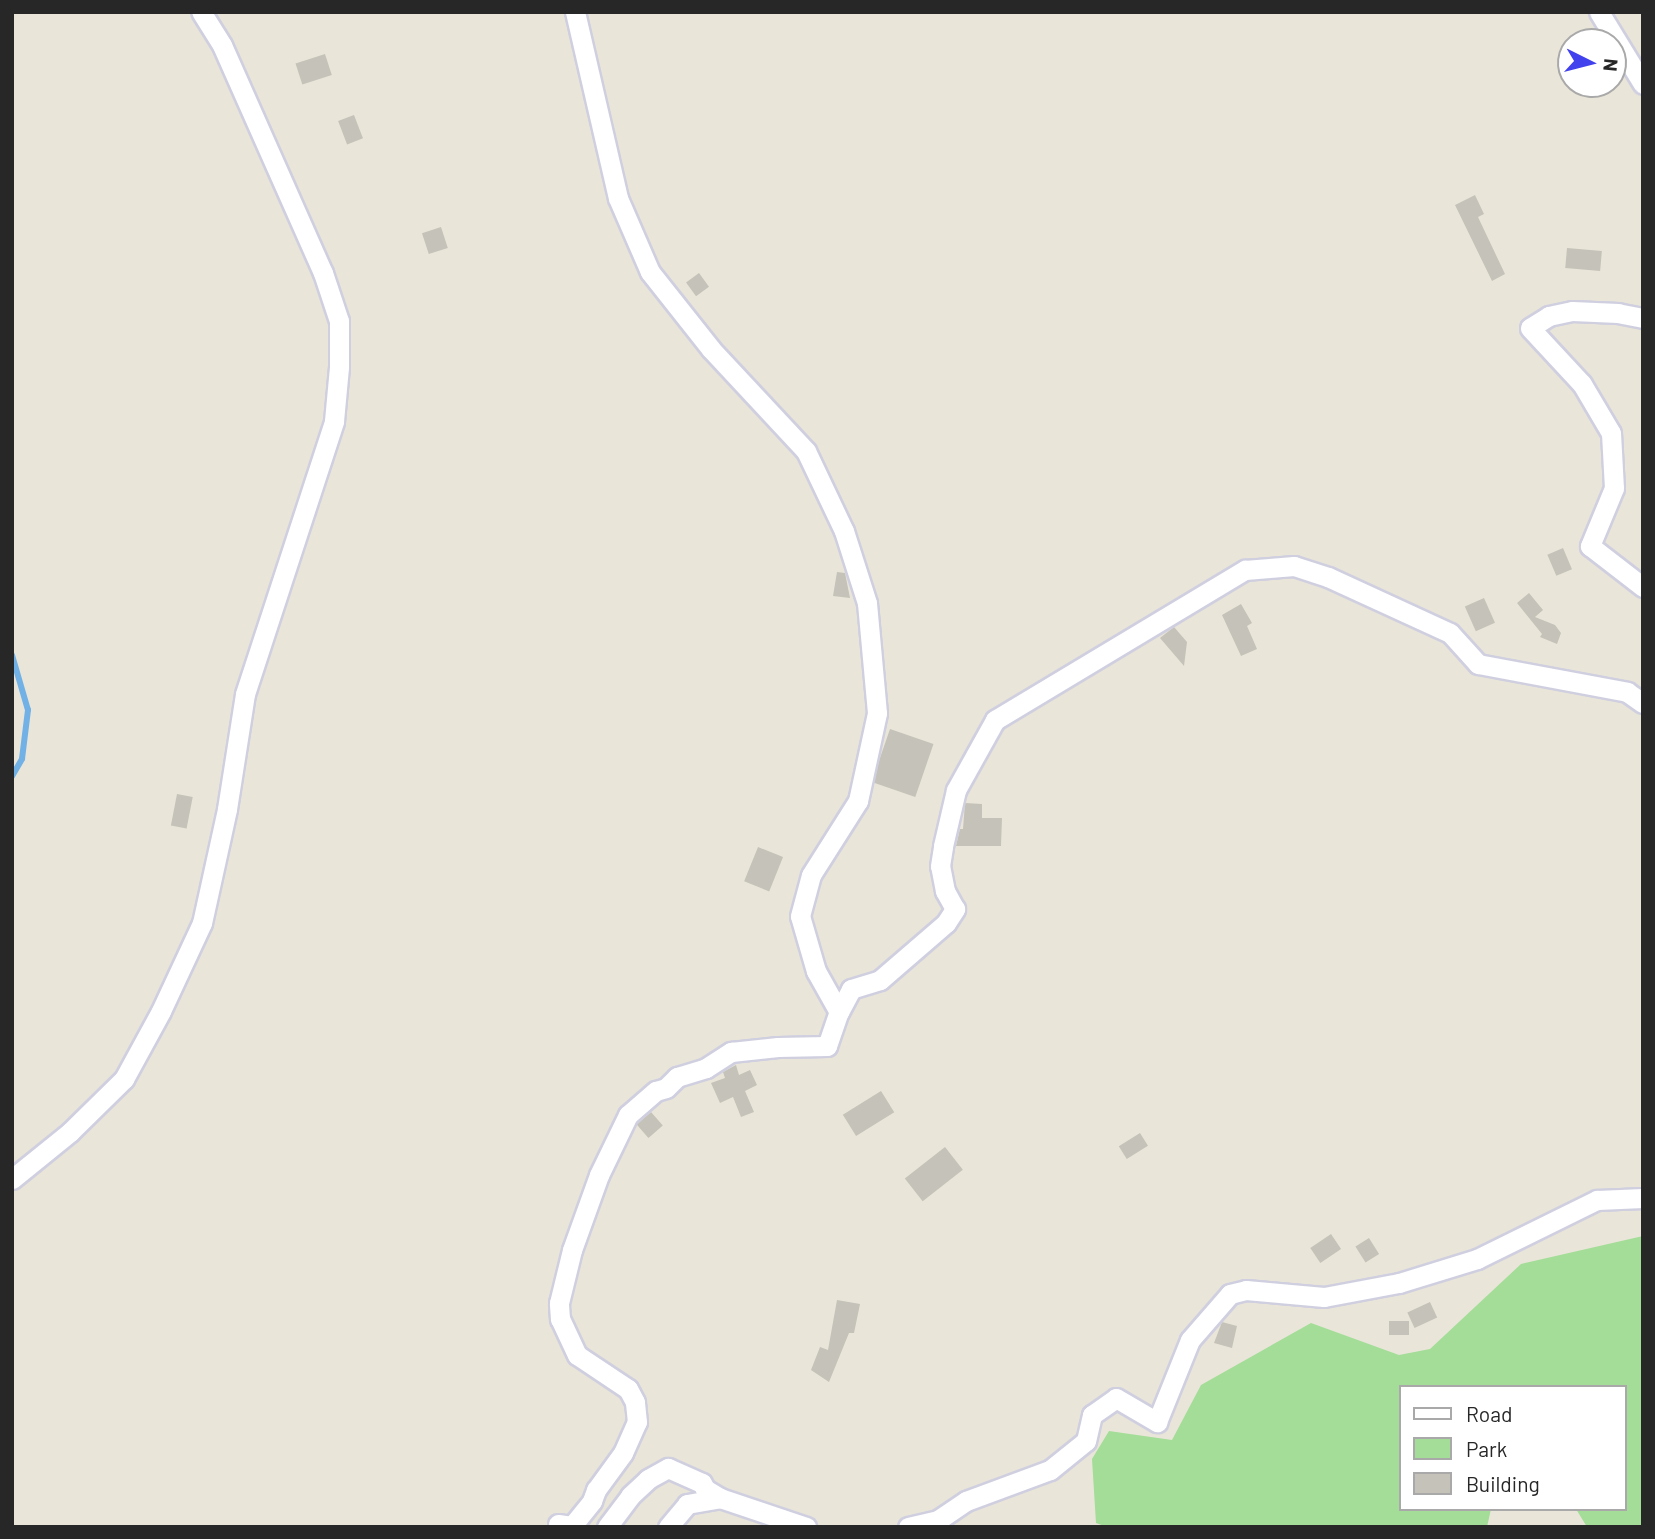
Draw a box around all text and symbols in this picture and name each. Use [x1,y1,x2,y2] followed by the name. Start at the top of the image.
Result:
[1557,28,1627,98] north arrow
[1599,58,1623,73] text: N
[1400,1385,1627,1511] legend
[1466,1401,1512,1426] text: Road
[1466,1436,1507,1461] text: Park
[1466,1471,1540,1496] text: Building

